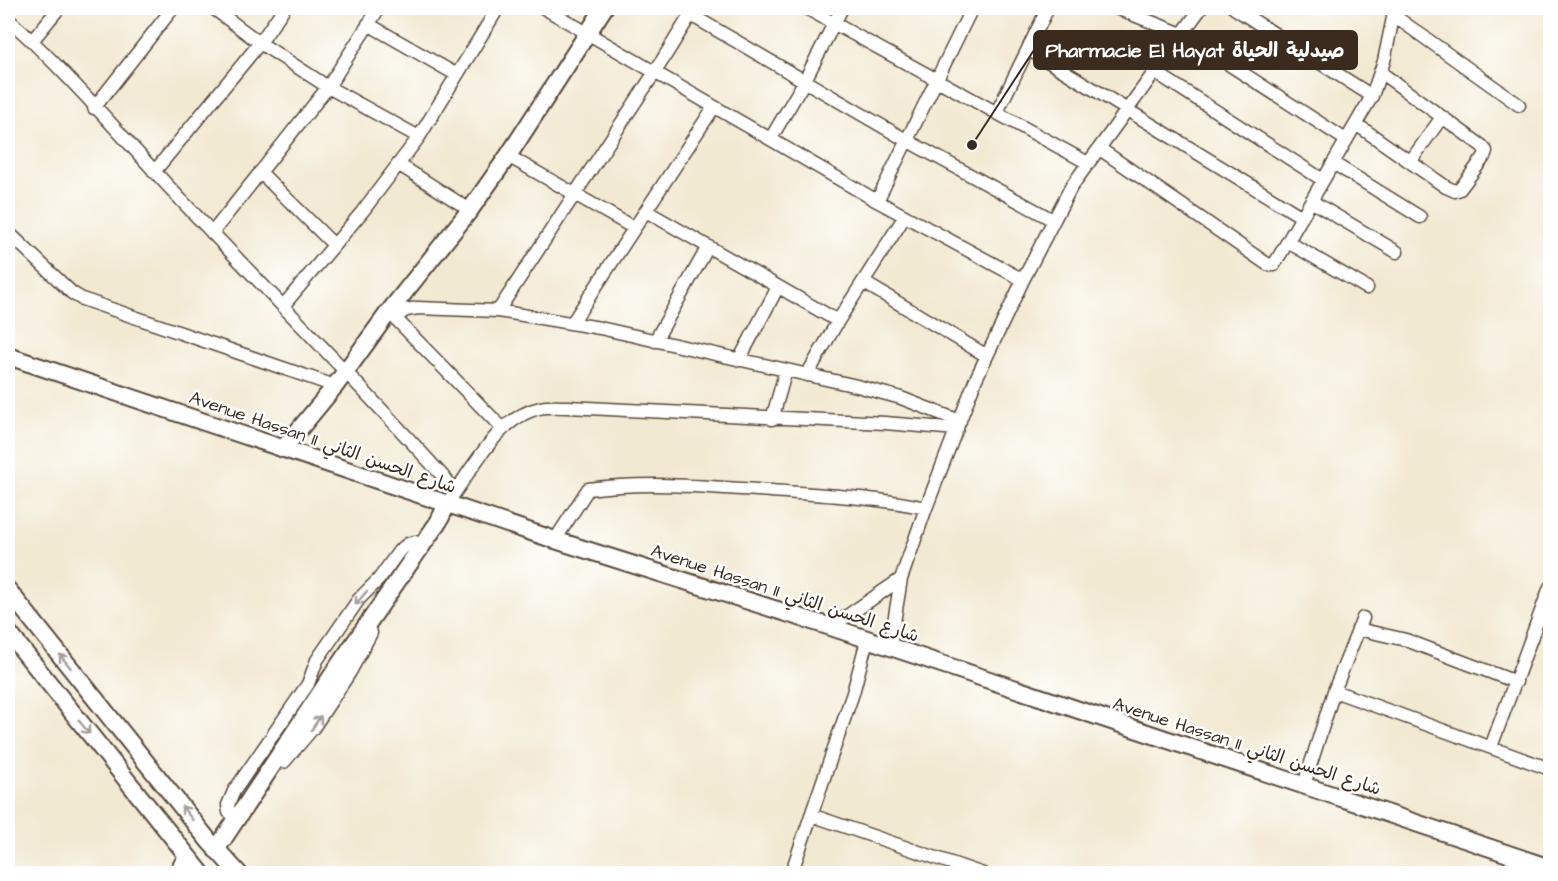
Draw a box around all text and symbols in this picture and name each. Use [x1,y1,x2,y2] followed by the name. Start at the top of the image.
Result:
[1034,31,1357,69] callout: Pharmacie El Hayat صيدلية الحياة
[1045,37,1345,66] text: Pharmacie El Hayat صيدلية الحياة
[185,385,460,503] street label: Avenue Hassan II شارع الحسن الثاني
[647,538,922,652] street label: Avenue Hassan II شارع الحسن الثاني
[354,590,368,605] one-way arrow
[59,653,72,669] one-way arrow
[1109,691,1384,805] street label: Avenue Hassan II شارع الحسن الثاني
[310,714,323,731] one-way arrow
[77,719,90,735] one-way arrow
[180,806,193,822] one-way arrow

